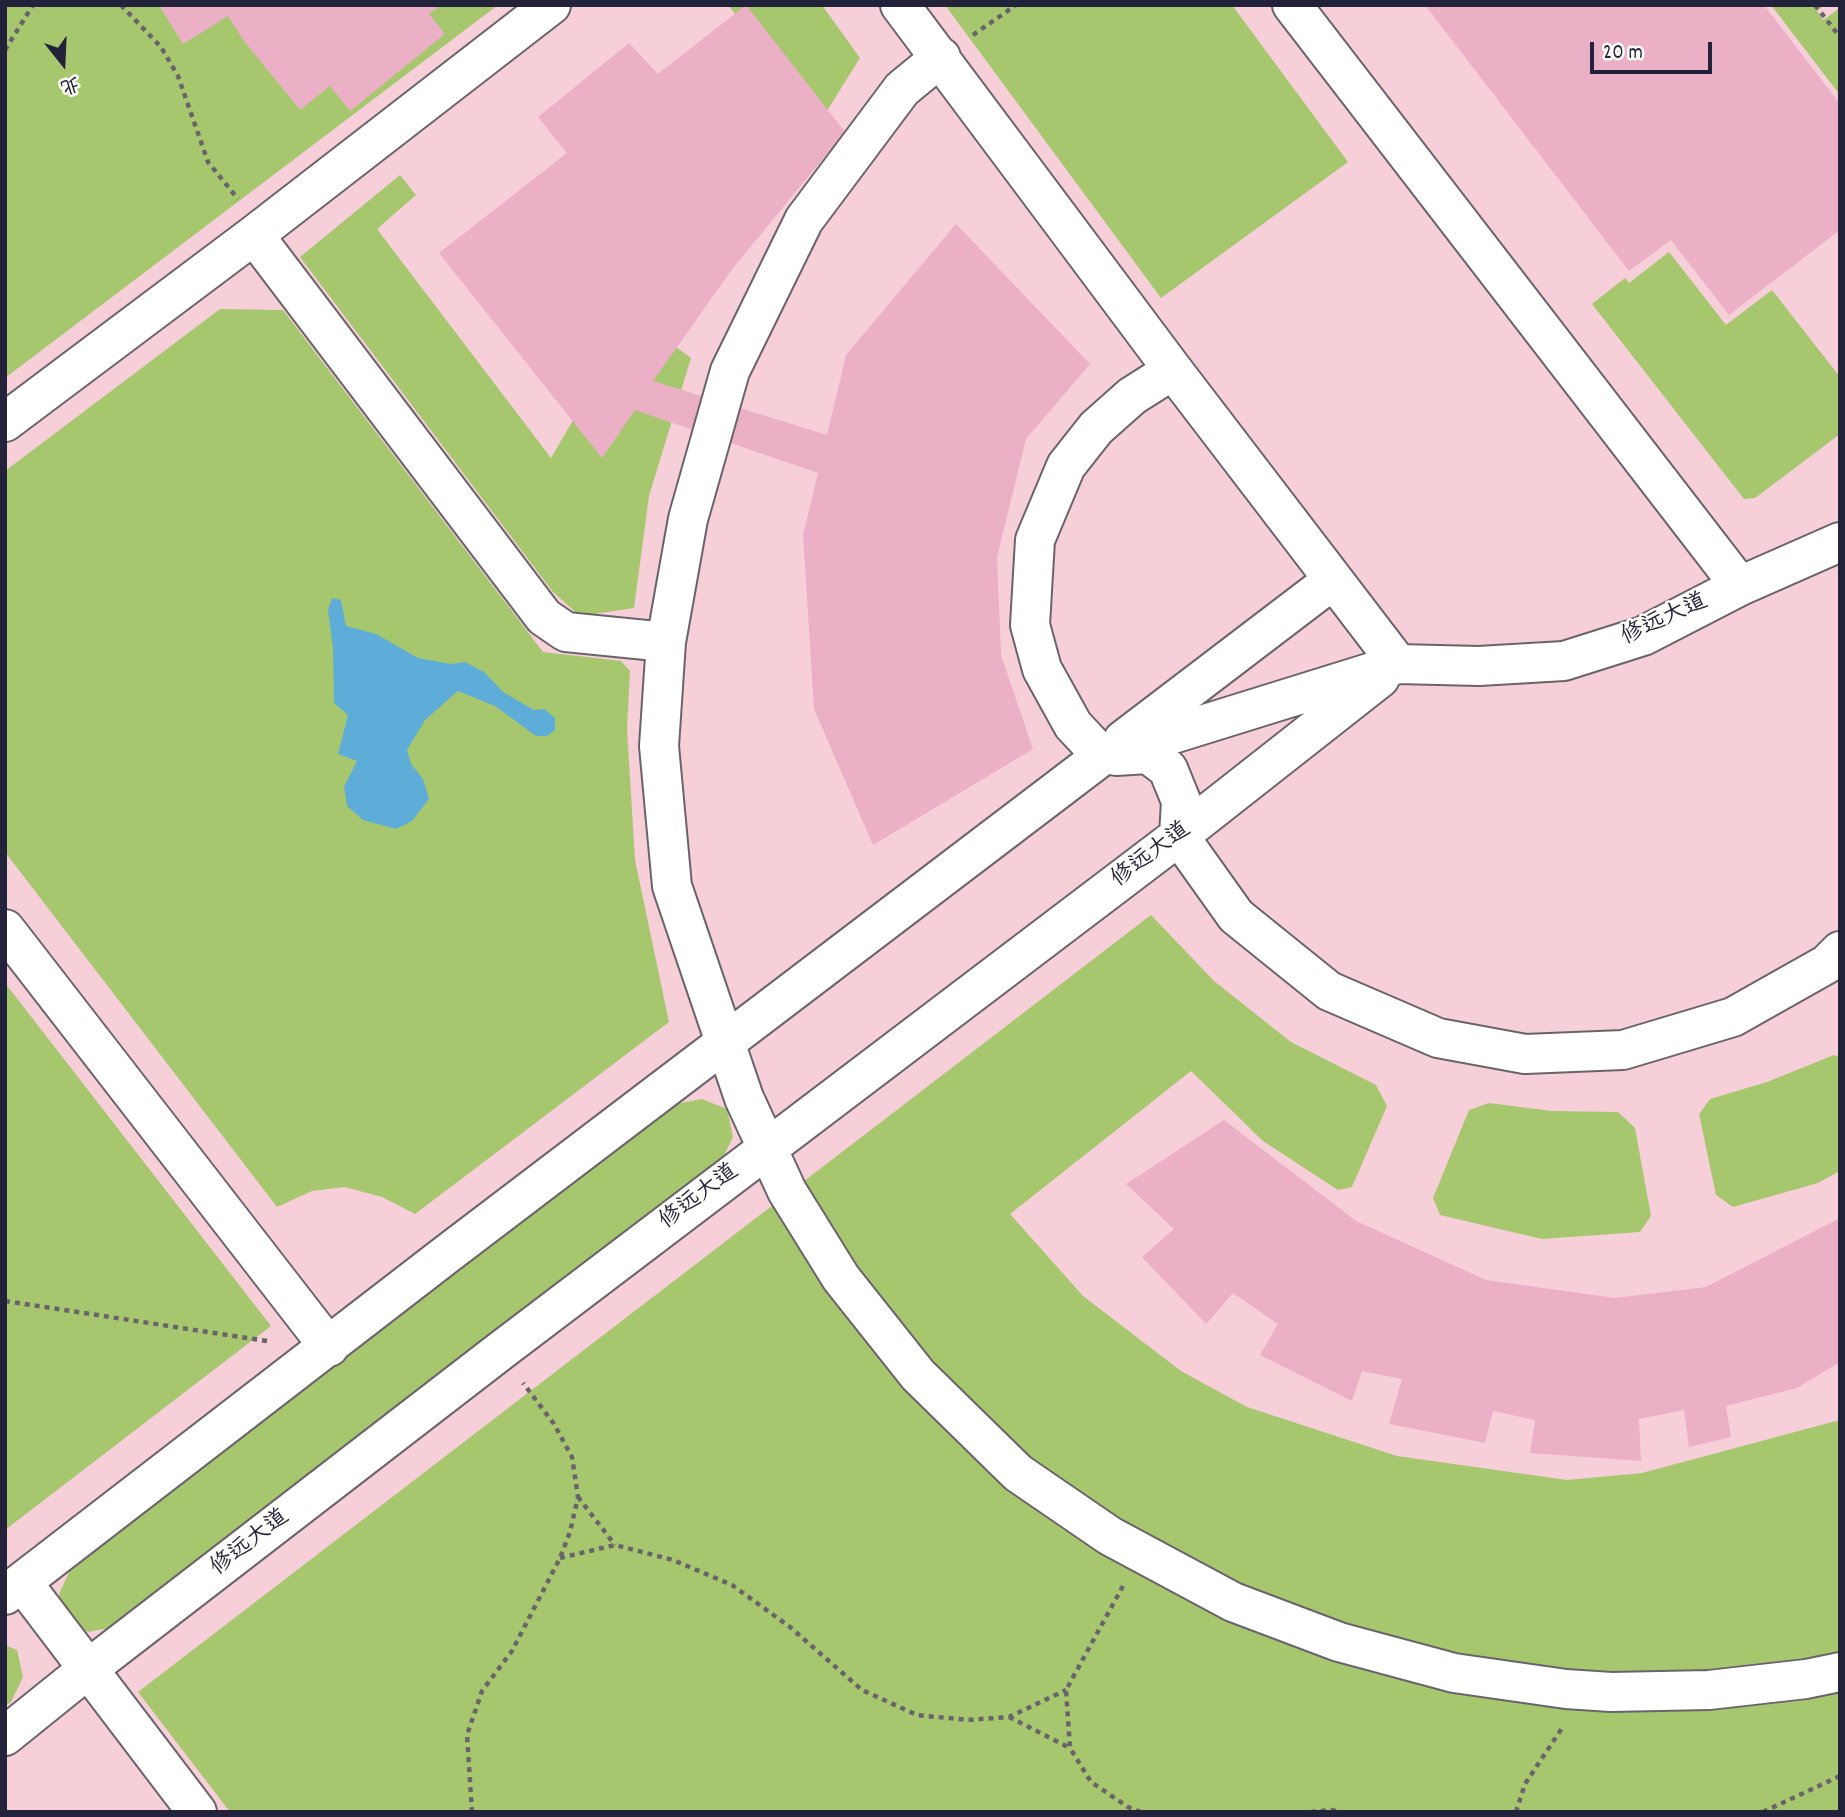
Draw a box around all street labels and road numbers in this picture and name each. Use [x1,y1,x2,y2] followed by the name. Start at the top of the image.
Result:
[1617,589,1713,653] street label: 修远大道
[1107,817,1197,895] street label: 修远大道
[655,1159,745,1237] street label: 修远大道
[206,1505,296,1583] street label: 修远大道

